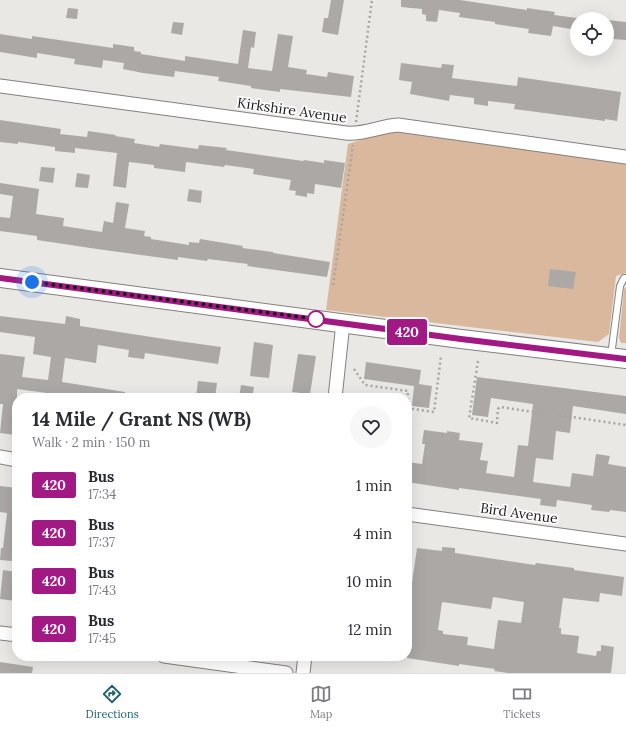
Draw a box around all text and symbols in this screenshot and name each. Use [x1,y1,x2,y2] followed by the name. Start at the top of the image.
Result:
[570,12,614,56] map controls
[570,12,614,56] button: locate
[236,93,348,127] street label: Kirkshire Avenue
[22,272,42,292] your location
[307,310,325,328] unlabelled marker
[384,319,430,345] line badge: 420
[395,323,419,341] text: 420
[350,406,392,448] button: heart
[32,407,251,431] text: 14 Mile / Grant NS (WB)
[32,434,150,451] text: Walk · 2 min · 150 m
[88,467,114,486] text: Bus
[42,476,66,494] text: 420
[356,476,392,495] text: 1 min
[88,486,116,503] text: 17:34
[479,499,559,527] street label: Bird Avenue
[88,515,114,534] text: Bus
[42,524,66,542] text: 420
[353,524,392,543] text: 4 min
[88,534,115,551] text: 17:37
[88,563,114,582] text: Bus
[42,572,66,590] text: 420
[347,572,392,591] text: 10 min
[88,582,116,599] text: 17:43
[88,611,114,630] text: Bus
[42,620,66,638] text: 420
[348,620,392,639] text: 12 min
[88,630,116,647] text: 17:45
[86,683,139,721] tab: Directions
[310,683,332,721] tab: Map
[503,683,540,721] tab: Tickets

